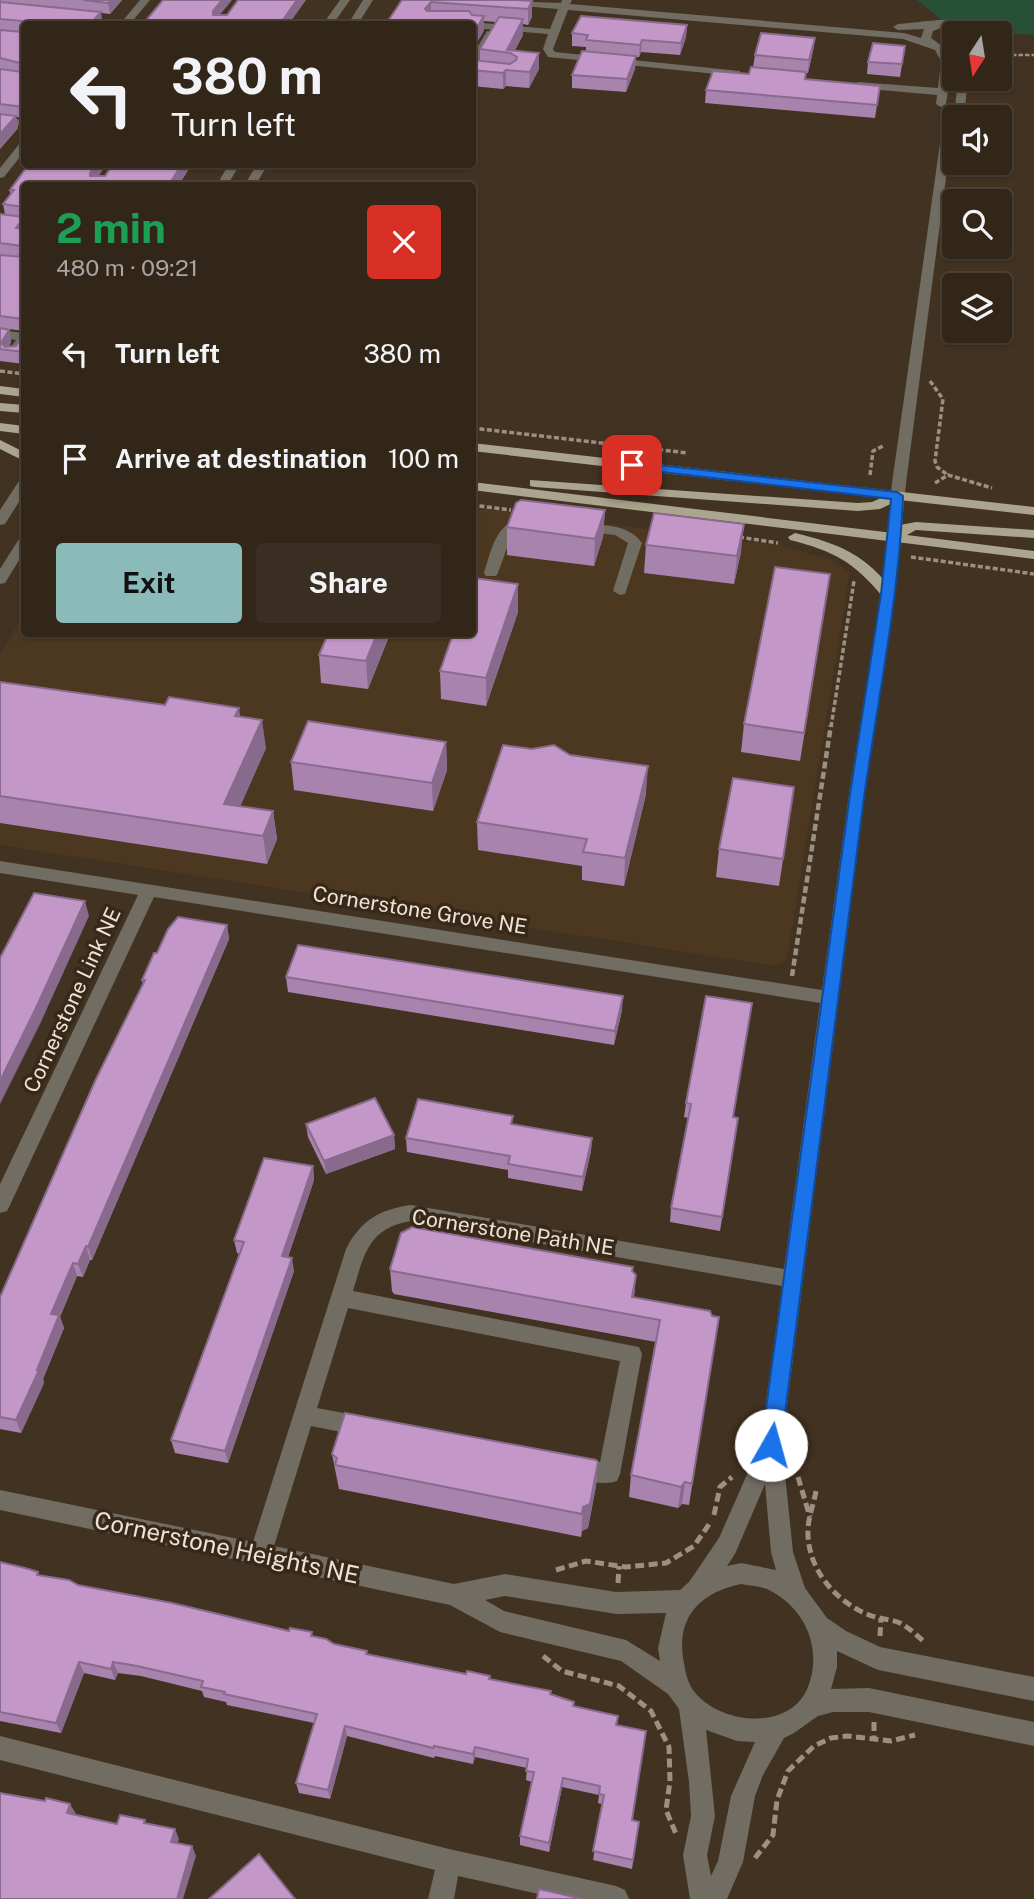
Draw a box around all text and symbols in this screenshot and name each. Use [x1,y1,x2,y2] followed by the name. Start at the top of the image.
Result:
[942,21,1012,91] north arrow
[942,21,1012,343] map controls
[171,47,323,105] text: 380 m
[56,49,147,140] icon: left
[942,105,1012,175] button: sound
[171,106,296,143] text: Turn left
[942,189,1012,259] button: search
[56,203,166,252] text: 2 min
[367,205,441,279] button: close
[56,254,198,281] text: 480 m · 09:21
[942,273,1012,343] button: layers
[56,335,94,373] icon: left
[115,338,220,369] text: Turn left
[363,338,441,369] text: 380 m
[602,435,662,495] pin
[56,440,94,478] icon: arrive
[115,443,367,474] text: Arrive at destination
[388,443,459,474] text: 100 m
[613,446,651,484] icon: arrive
[56,543,242,623] button: Exit
[256,543,441,623] button: Share
[311,881,529,939] street label: Cornerstone Grove NE
[18,904,126,1096] street label: Cornerstone Link NE
[410,1204,616,1260] street label: Cornerstone Path NE
[734,1408,808,1482] position arrow
[92,1505,362,1589] street label: Cornerstone Heights NE

